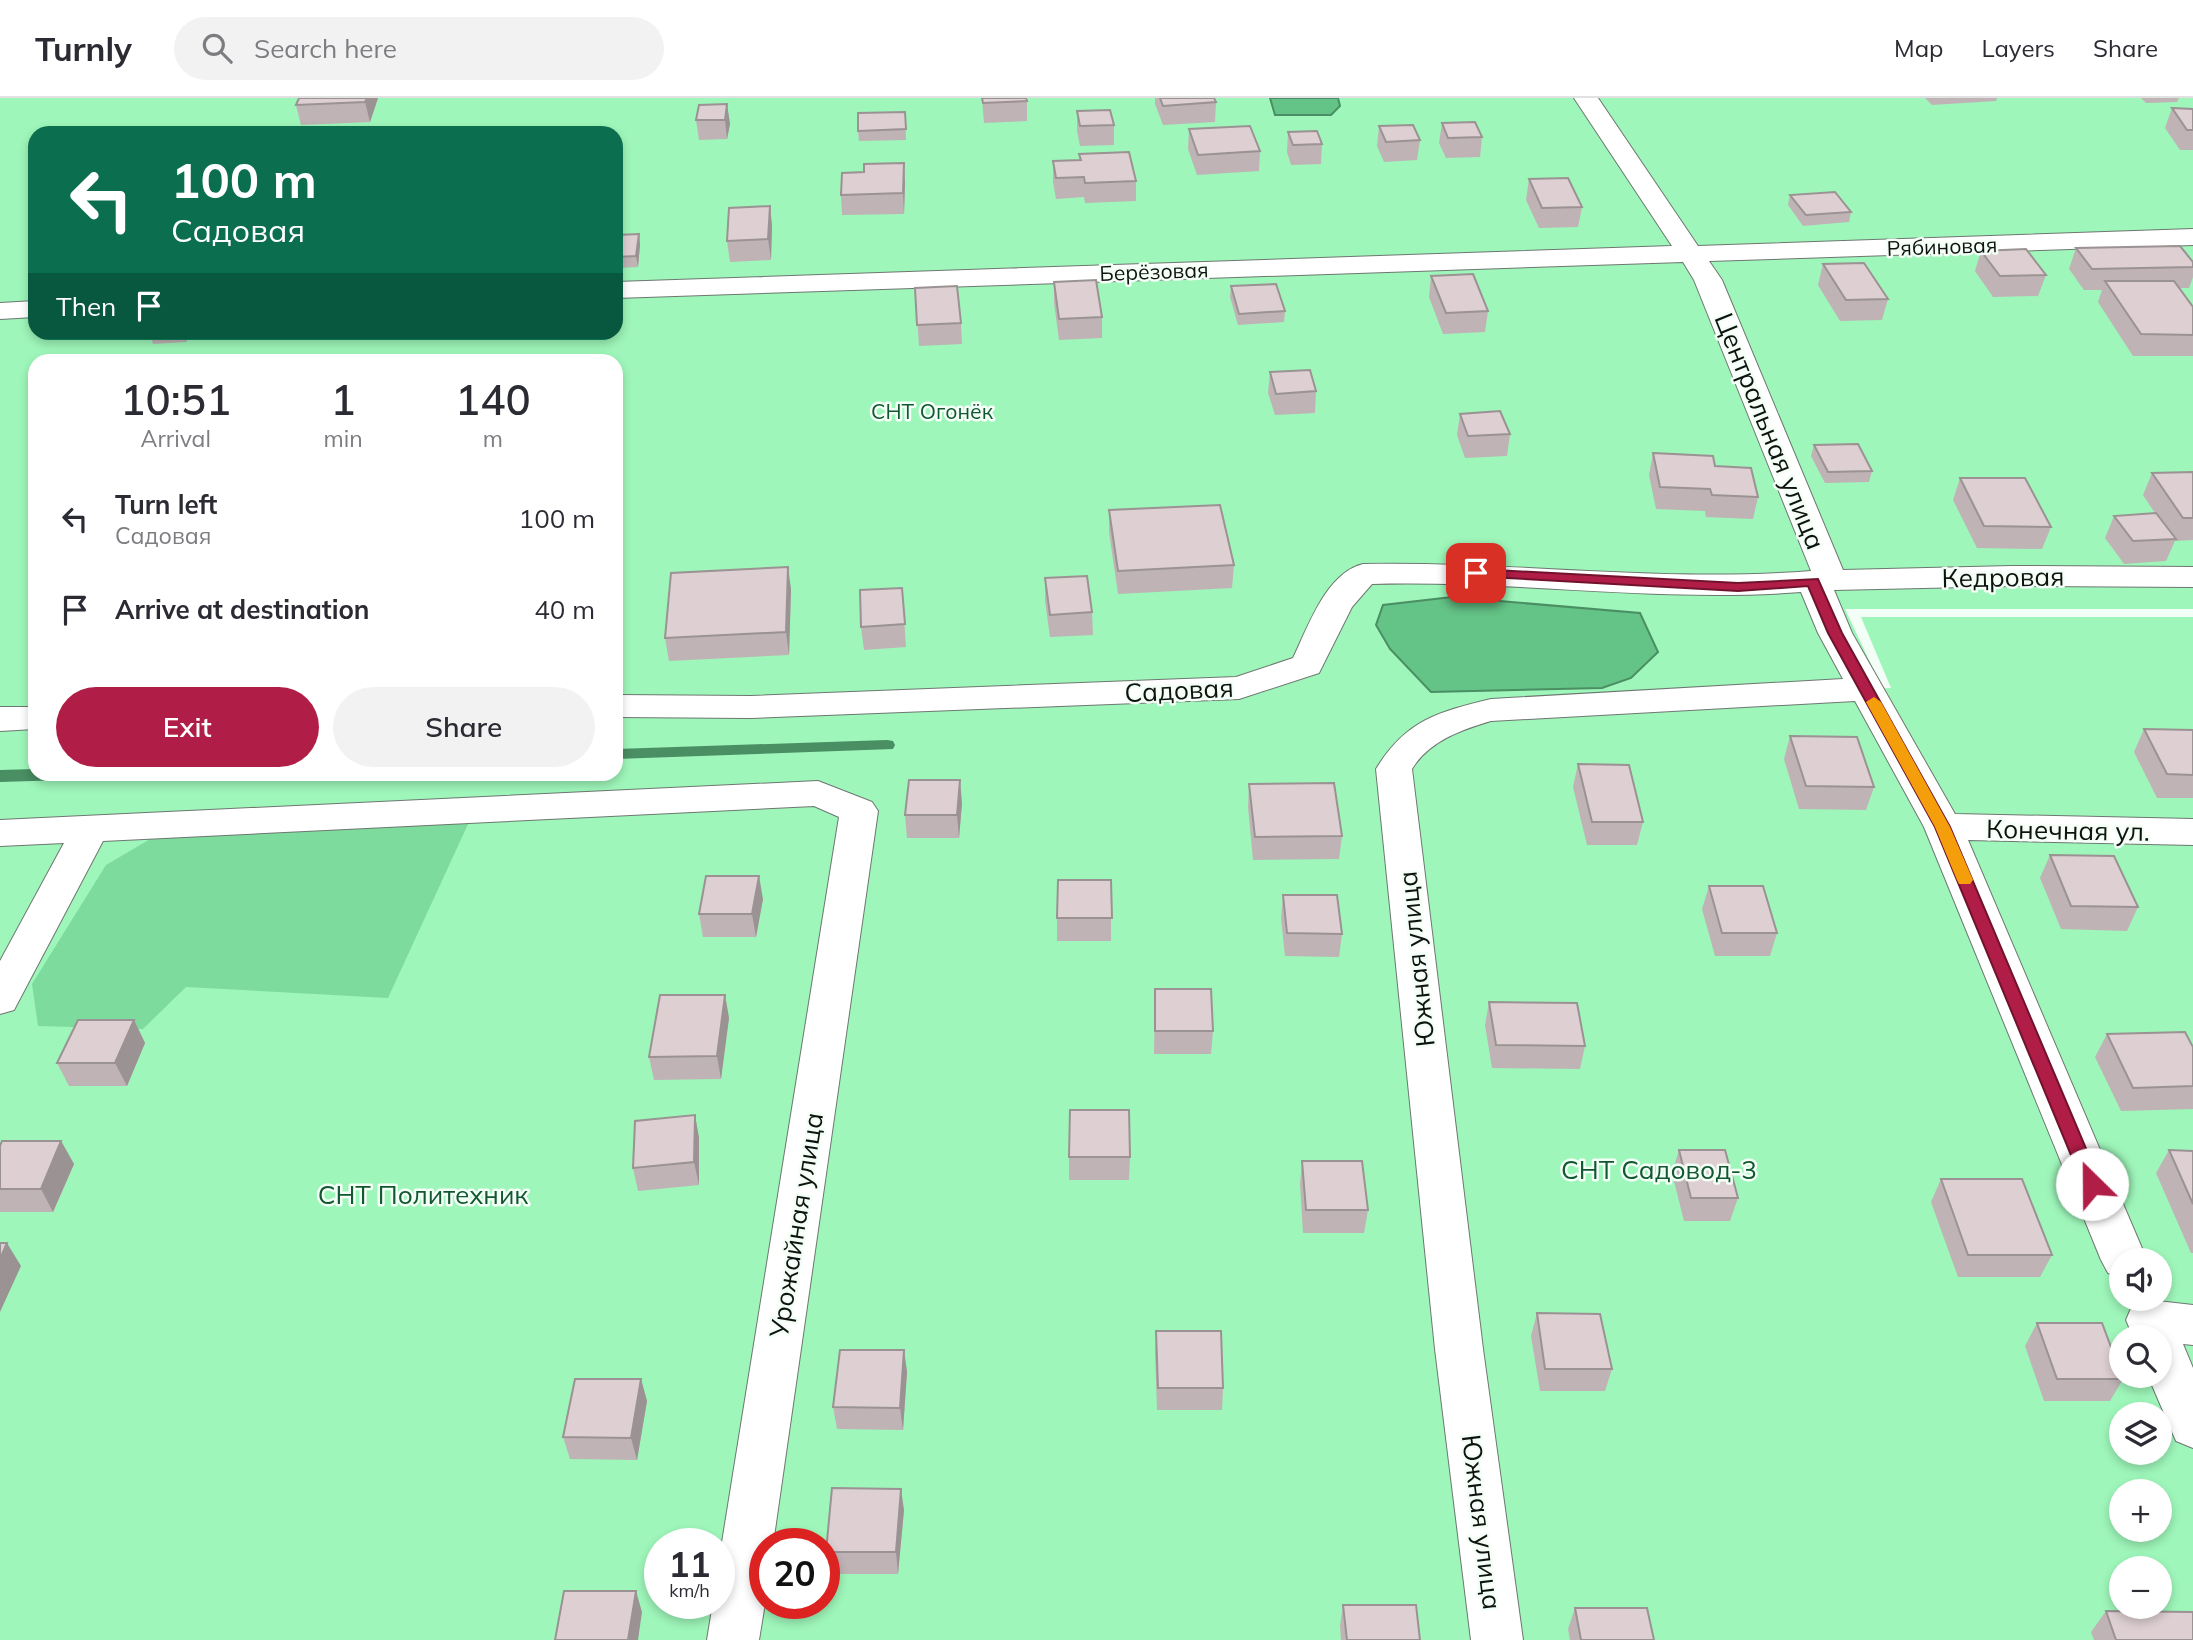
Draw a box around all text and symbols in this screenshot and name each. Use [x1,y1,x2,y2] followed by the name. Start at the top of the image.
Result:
[174,17,664,80] search box
[35,28,132,69] text: Turnly
[198,29,236,67] icon: search
[254,32,397,65] text: Search here
[1894,33,1943,63] text: Map
[1981,33,2055,63] text: Layers
[2093,33,2158,63] text: Share
[171,149,317,210] text: 100 m
[56,154,147,245] icon: left
[171,210,305,250] text: Садовая
[1886,231,1998,261] street label: Рябиновая
[1099,256,1209,286] street label: Берёзовая
[130,287,168,325] icon: arrive
[56,290,116,323] text: Then
[1707,308,1833,554] street label: Центральная улица
[120,373,231,426] text: 10:51
[330,373,356,426] text: 1
[455,373,531,426] text: 140
[871,398,994,424] park label: СНТ Огонёк
[141,424,211,453] text: Arrival
[323,424,363,453] text: min
[483,424,503,453] text: m
[115,488,217,521] text: Turn left
[56,500,94,538] icon: left
[519,502,595,535] text: 100 m
[115,521,211,550] text: Садовая
[1446,543,1506,603] pin
[1457,554,1495,592] icon: arrive
[1941,559,2065,595] street label: Кедровая
[56,591,94,629] icon: arrive
[115,593,370,626] text: Arrive at destination
[534,593,595,626] text: 40 m
[1124,671,1234,709] street label: Садовая
[56,687,319,767] button: Exit
[333,687,595,767] button: Share
[1986,812,2150,848] street label: Конечная ул.
[1390,870,1442,1048] street label: Южная улица
[762,1110,830,1341] street label: Урожайная улица
[2055,1147,2129,1221] position arrow
[1561,1153,1757,1186] park label: СНТ Садовод-3
[318,1178,528,1211] park label: СНТ Политехник
[2109,1248,2172,1619] map controls
[2109,1248,2172,1311] button: sound
[2109,1325,2172,1388] button: search
[2109,1402,2172,1465] button: layers
[1455,1432,1509,1612] street label: Южная улица
[2109,1479,2172,1542] button: +
[749,1528,840,1619] speed limit sign: 20
[668,1542,711,1586] text: 11
[2109,1556,2172,1619] button: −
[669,1579,710,1602] text: km/h

